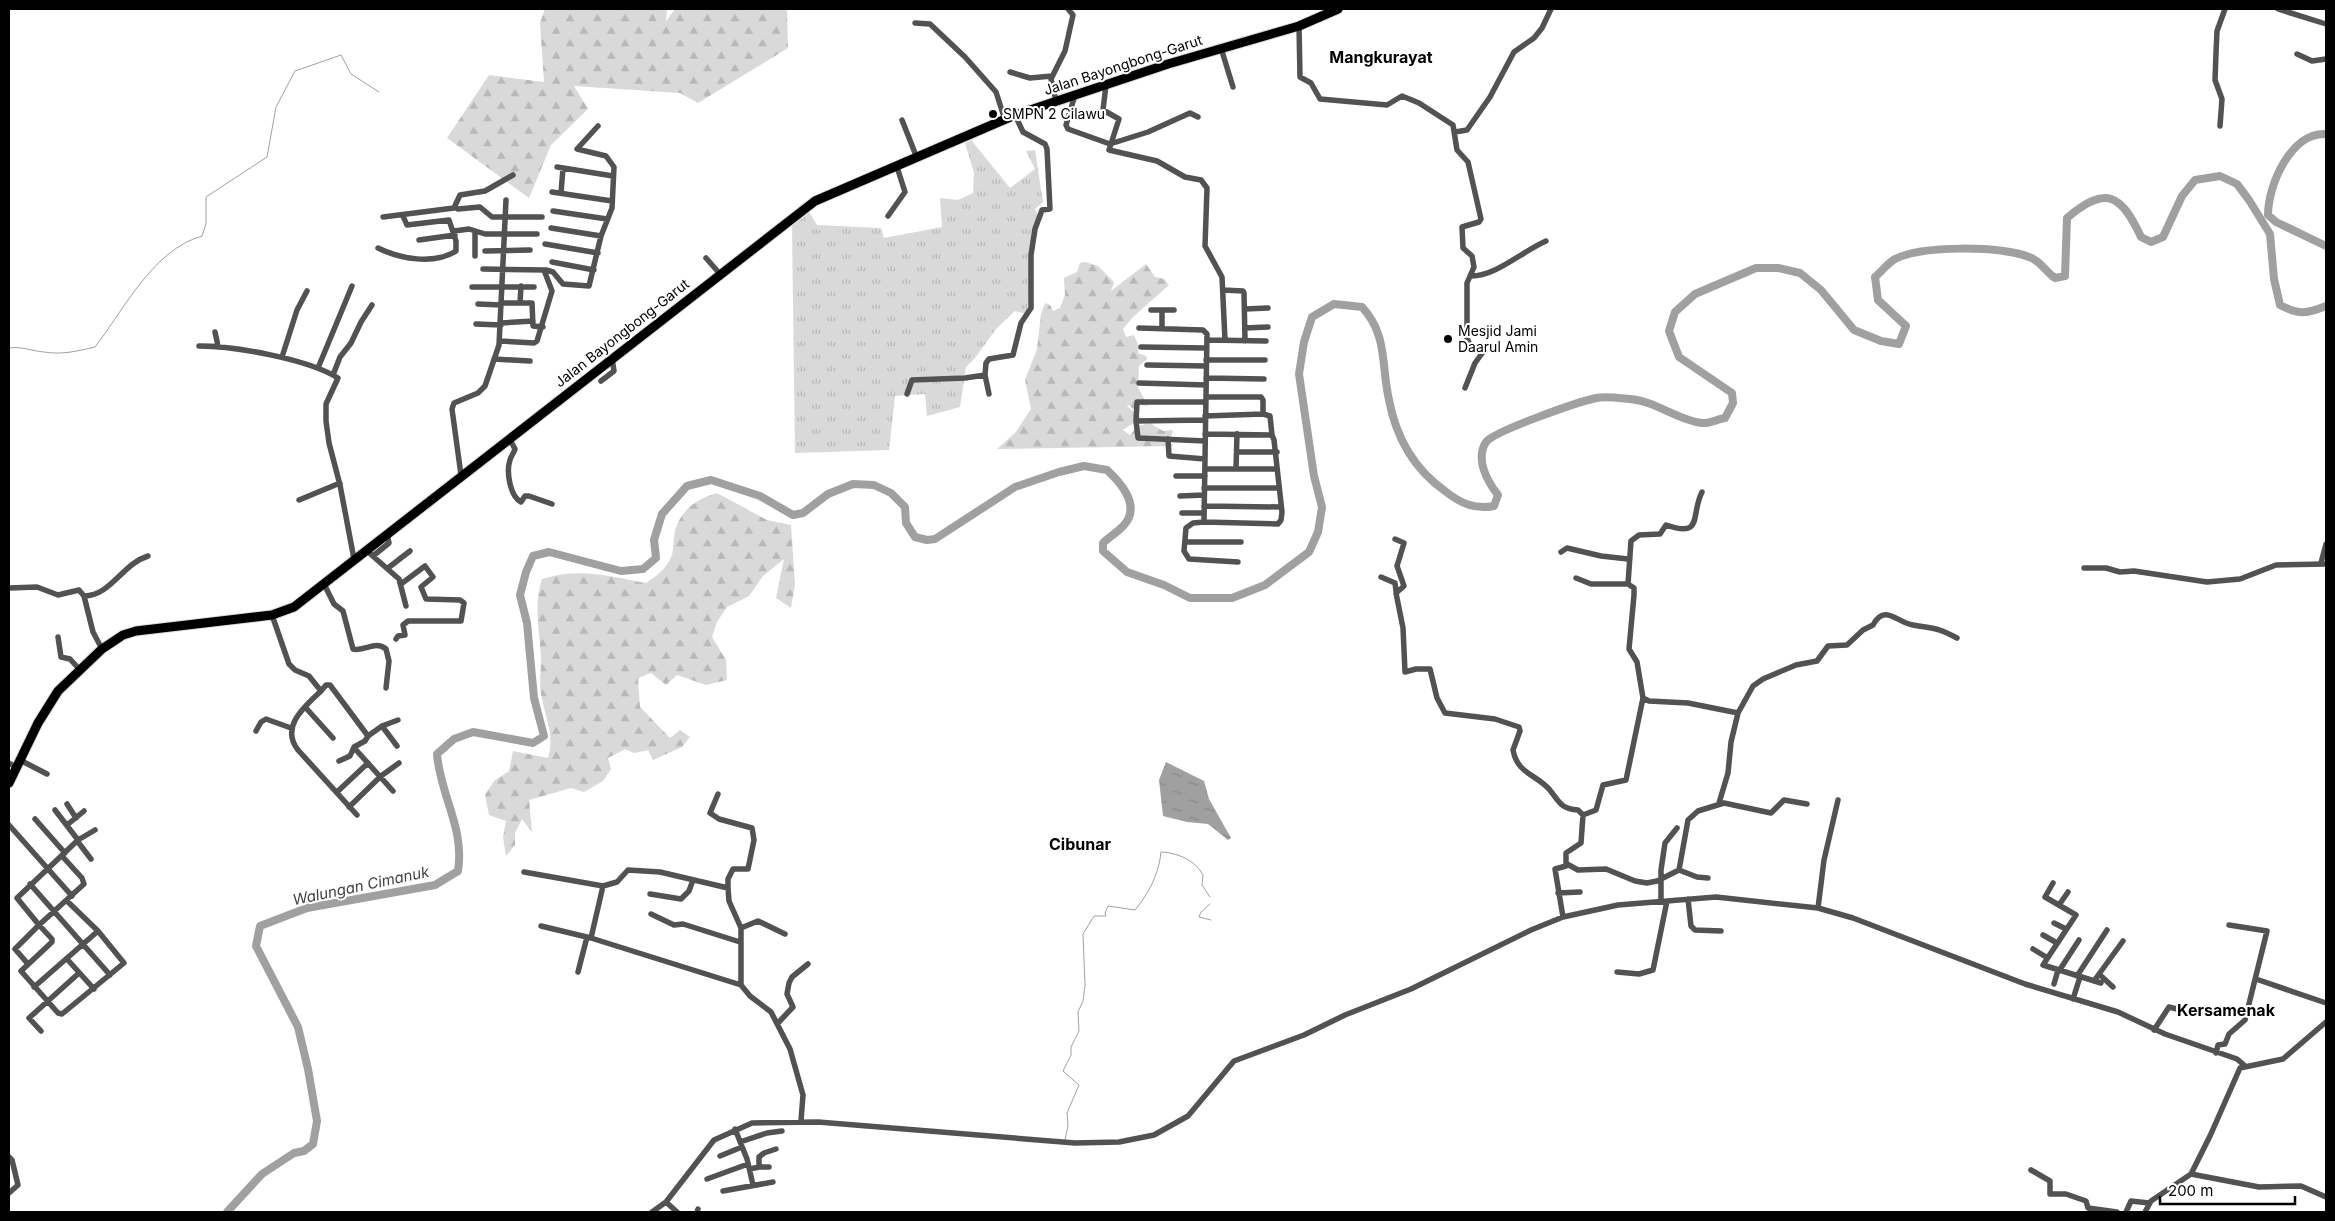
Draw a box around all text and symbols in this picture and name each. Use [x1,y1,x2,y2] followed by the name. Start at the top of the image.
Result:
[1041,31,1205,98] street label: Jalan Bayongbong-Garut
[1329,47,1433,67] district label: Mangkurayat
[1003,105,1105,122] place label: SMPN 2 Cilawu
[987,108,999,120] marker: SMPN 2 Cilawu
[551,275,693,390] street label: Jalan Bayongbong-Garut
[1458,322,1538,355] place label: Mesjid Jami Daarul Amin
[1442,333,1454,345] marker: Mesjid Jami Daarul Amin
[1049,834,1111,854] district label: Cibunar
[291,862,432,909] water label: Walungan Cimanuk
[2177,1000,2276,1020] district label: Kersamenak
[2160,1174,2295,1206] scale bar
[2168,1181,2213,1200] text: 200 m

